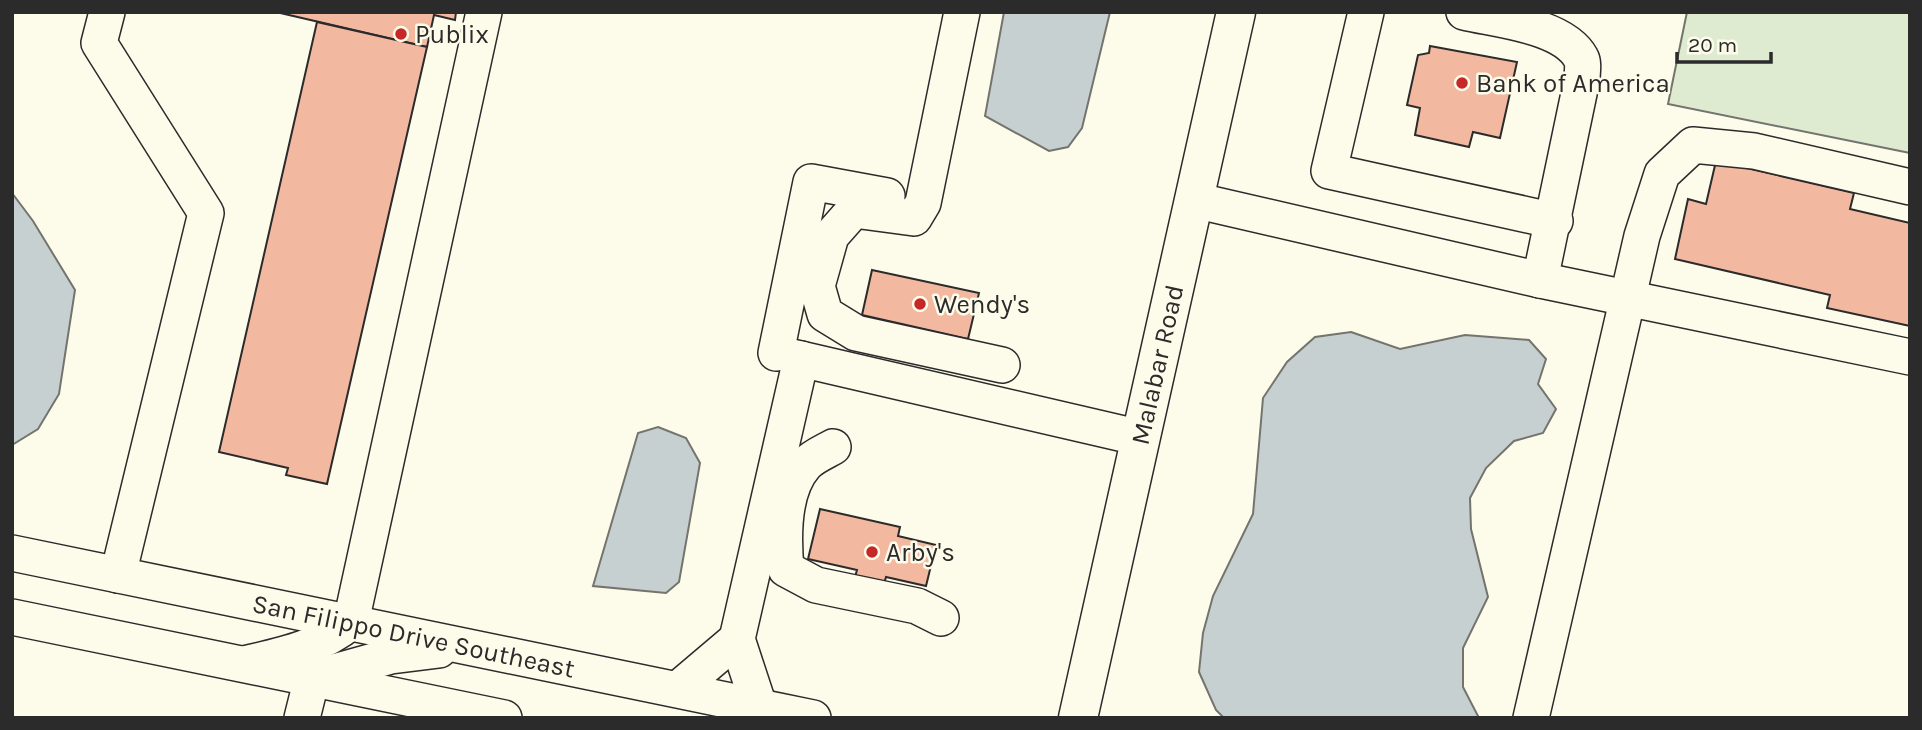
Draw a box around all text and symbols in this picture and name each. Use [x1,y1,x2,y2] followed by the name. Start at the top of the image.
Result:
[415,19,489,50] place label: Publix
[1677,21,1772,65] scale bar
[393,26,409,42] marker: Publix
[1688,33,1737,57] text: 20 m
[1476,68,1670,99] place label: Bank of America
[1454,75,1470,91] marker: Bank of America
[1124,282,1190,448] street label: Malabar Road
[934,289,1030,320] place label: Wendy's
[912,296,928,312] marker: Wendy's
[886,537,955,568] place label: Arby's
[864,544,880,560] marker: Arby's
[250,587,578,684] street label: San Filippo Drive Southeast

